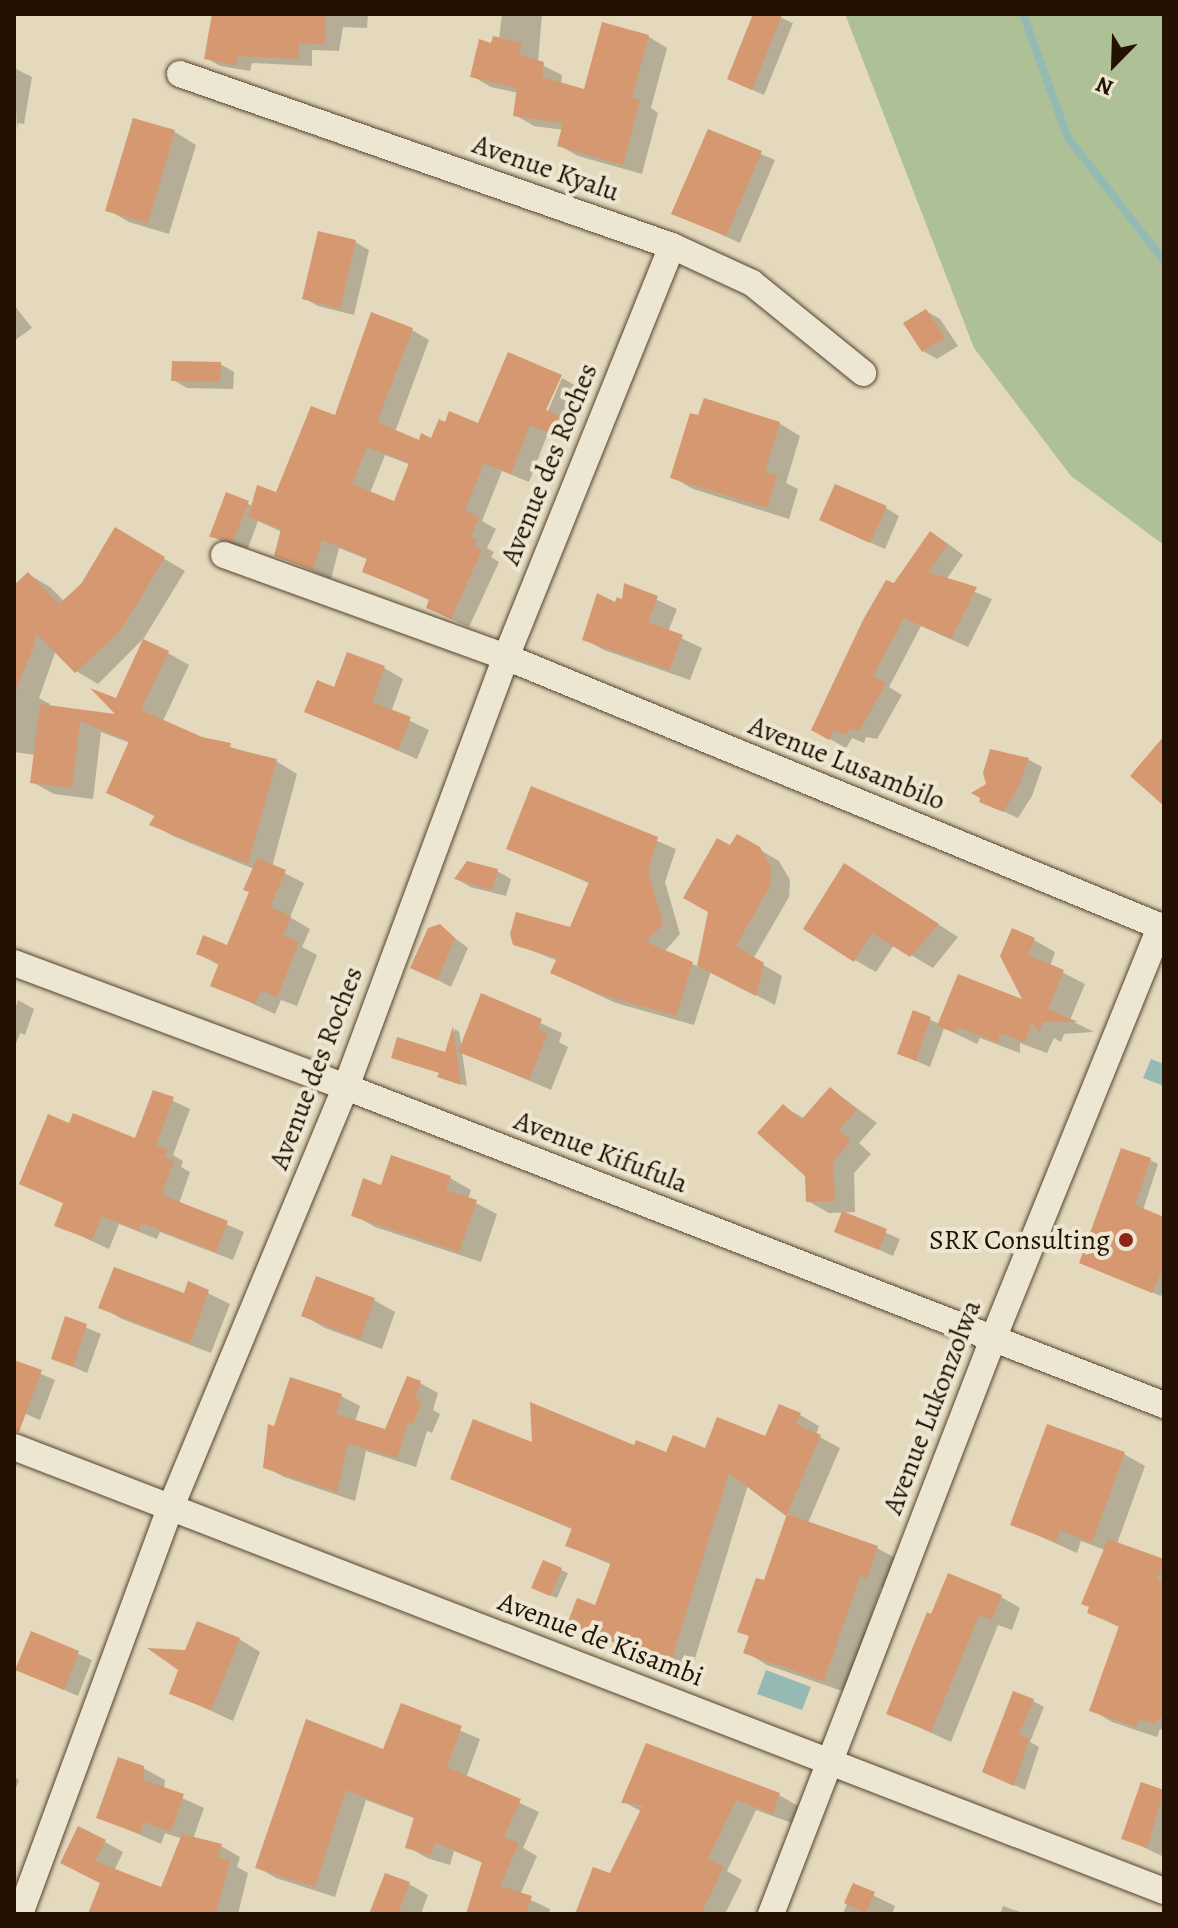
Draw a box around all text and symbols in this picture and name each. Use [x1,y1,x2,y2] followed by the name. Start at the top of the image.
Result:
[1074,24,1154,104] north arrow
[1091,69,1118,103] text: N
[468,127,624,209] street label: Avenue Kyalu
[493,358,605,570] street label: Avenue des Roches
[744,708,950,818] street label: Avenue Lusambilo
[262,962,370,1174] street label: Avenue des Roches
[510,1104,692,1200] street label: Avenue Kifufula
[929,1223,1110,1257] place label: SRK Consulting
[1117,1231,1135,1249] marker: SRK Consulting
[876,1295,988,1519] street label: Avenue Lukonzolwa
[494,1584,708,1694] street label: Avenue de Kisambi

